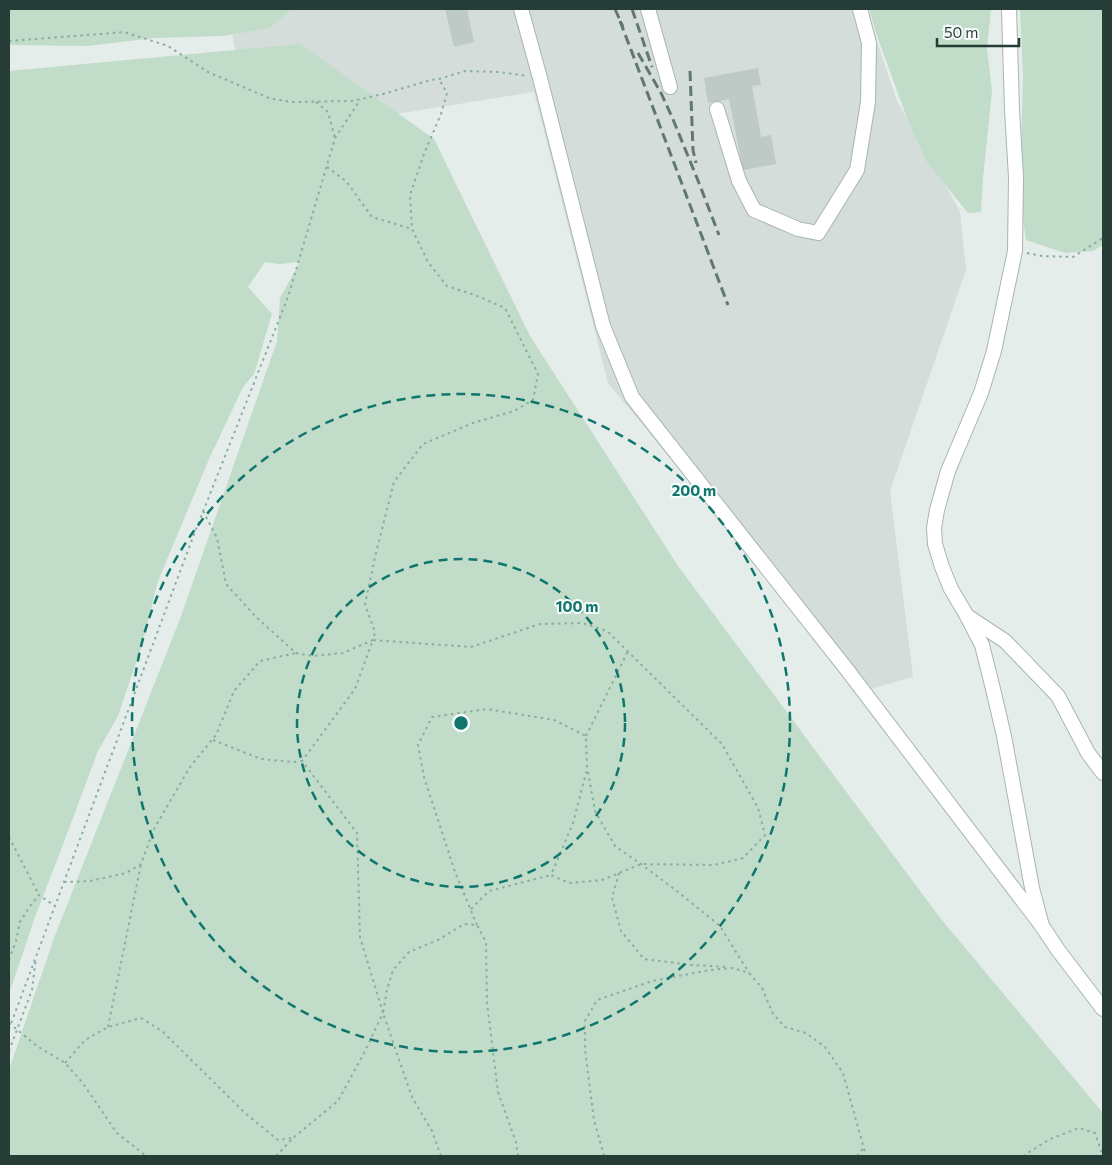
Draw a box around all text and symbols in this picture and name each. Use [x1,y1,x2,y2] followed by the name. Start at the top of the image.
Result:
[937,15,1020,47] scale bar
[944,23,978,41] text: 50 m
[672,481,716,499] text: 200 m
[556,597,598,615] text: 100 m
[452,714,470,732] centre of rings

